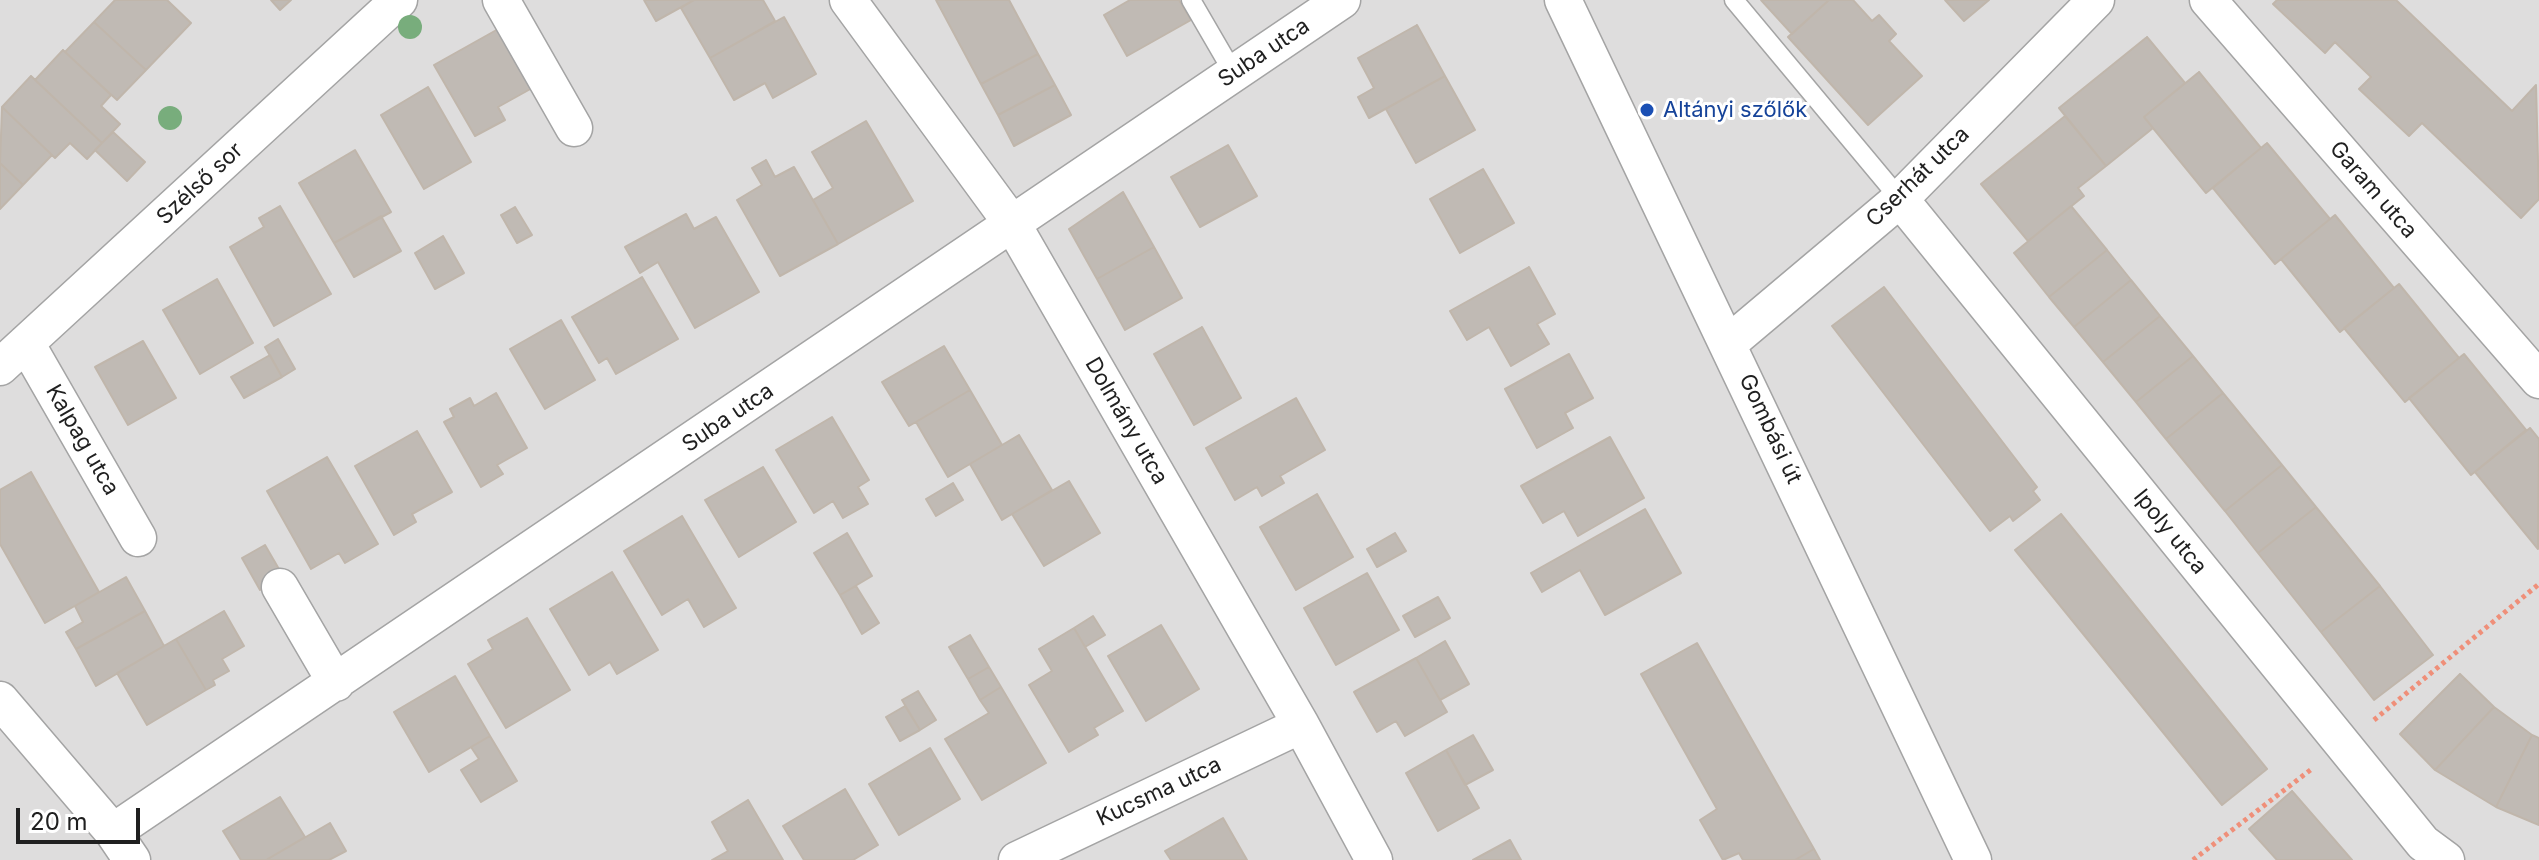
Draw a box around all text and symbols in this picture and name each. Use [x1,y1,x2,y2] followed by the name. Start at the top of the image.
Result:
[1213,13,1315,93] street label: Suba utca
[1663,97,1807,123] place label: Altányi szőlők
[1638,101,1656,119] marker: Altányi szőlők
[1861,121,1975,233] street label: Cserhát utca
[2324,136,2422,244] street label: Garam utca
[151,137,249,231] street label: Szélső sor
[1079,353,1173,489] street label: Dolmány utca
[1733,370,1807,488] street label: Gombási út
[677,378,779,458] street label: Suba utca
[40,380,124,500] street label: Kalpag utca
[2128,484,2212,580] street label: Ipoly utca
[1093,752,1225,832] street label: Kucsma utca
[20,792,144,842] scale bar
[30,807,88,836] text: 20 m

